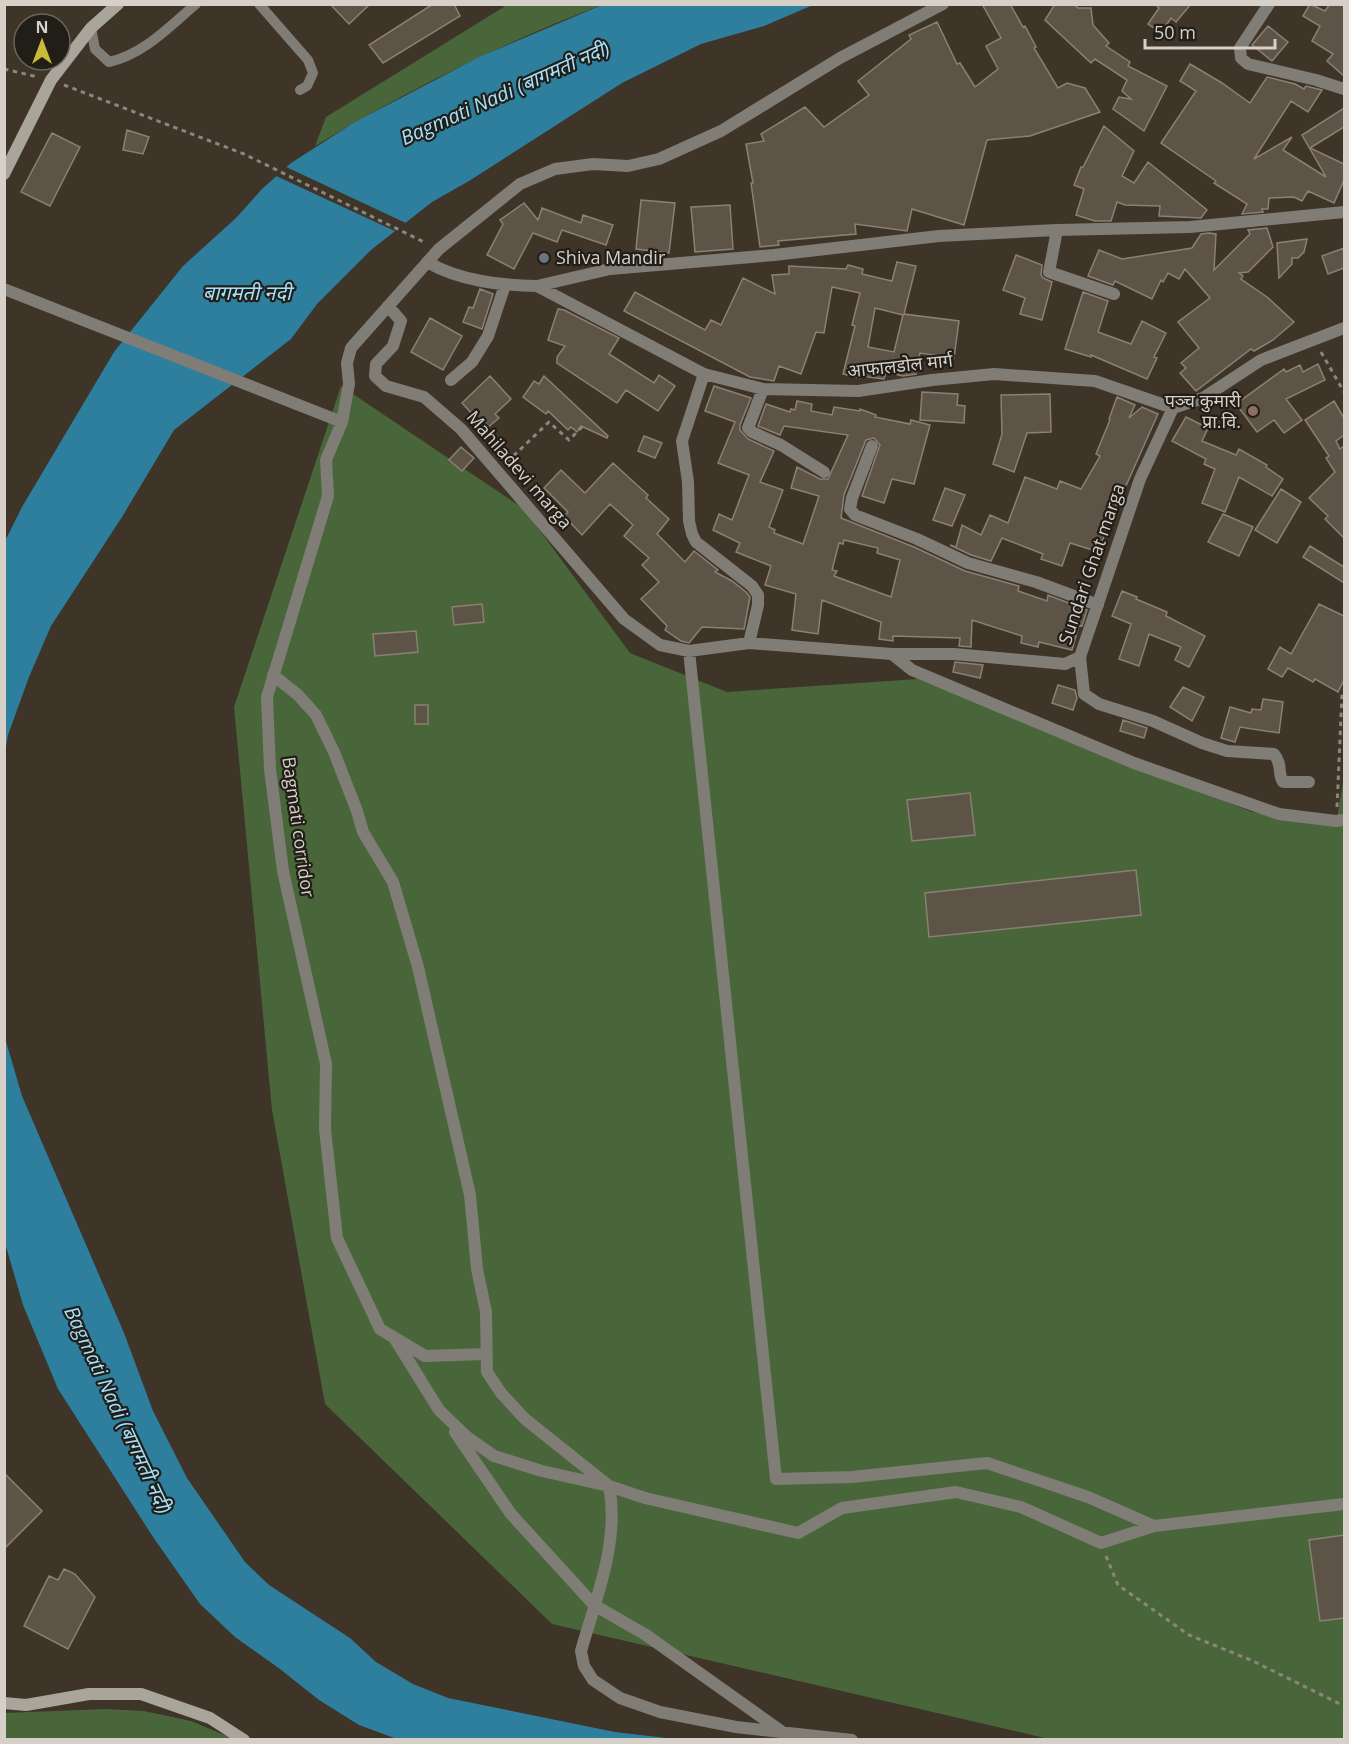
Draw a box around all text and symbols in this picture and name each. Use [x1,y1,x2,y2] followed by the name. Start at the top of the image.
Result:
[12,12,72,72] north arrow
[1145,12,1276,50] scale bar
[35,16,49,38] text: N
[1154,20,1196,44] text: 50 m
[396,34,614,151] water label: Bagmati Nadi (बागमती नदी)
[556,245,666,269] place label: Shiva Mandir
[537,251,551,265] marker: Shiva Mandir
[203,279,295,306] water label: बागमती नदी
[846,347,955,382] street label: आफालडोल मार्ग
[1165,388,1241,433] place label: पञ्च कुमारी प्रा.वि.
[1246,404,1260,418] marker: पञ्च कुमारी प्रा.वि.
[462,405,578,534] street label: Mahiladevi marga
[1052,480,1130,647] street label: Sundari Ghat marga
[277,755,321,899] street label: Bagmati corridor
[58,1302,179,1518] water label: Bagmati Nadi (बागमती नदी)

